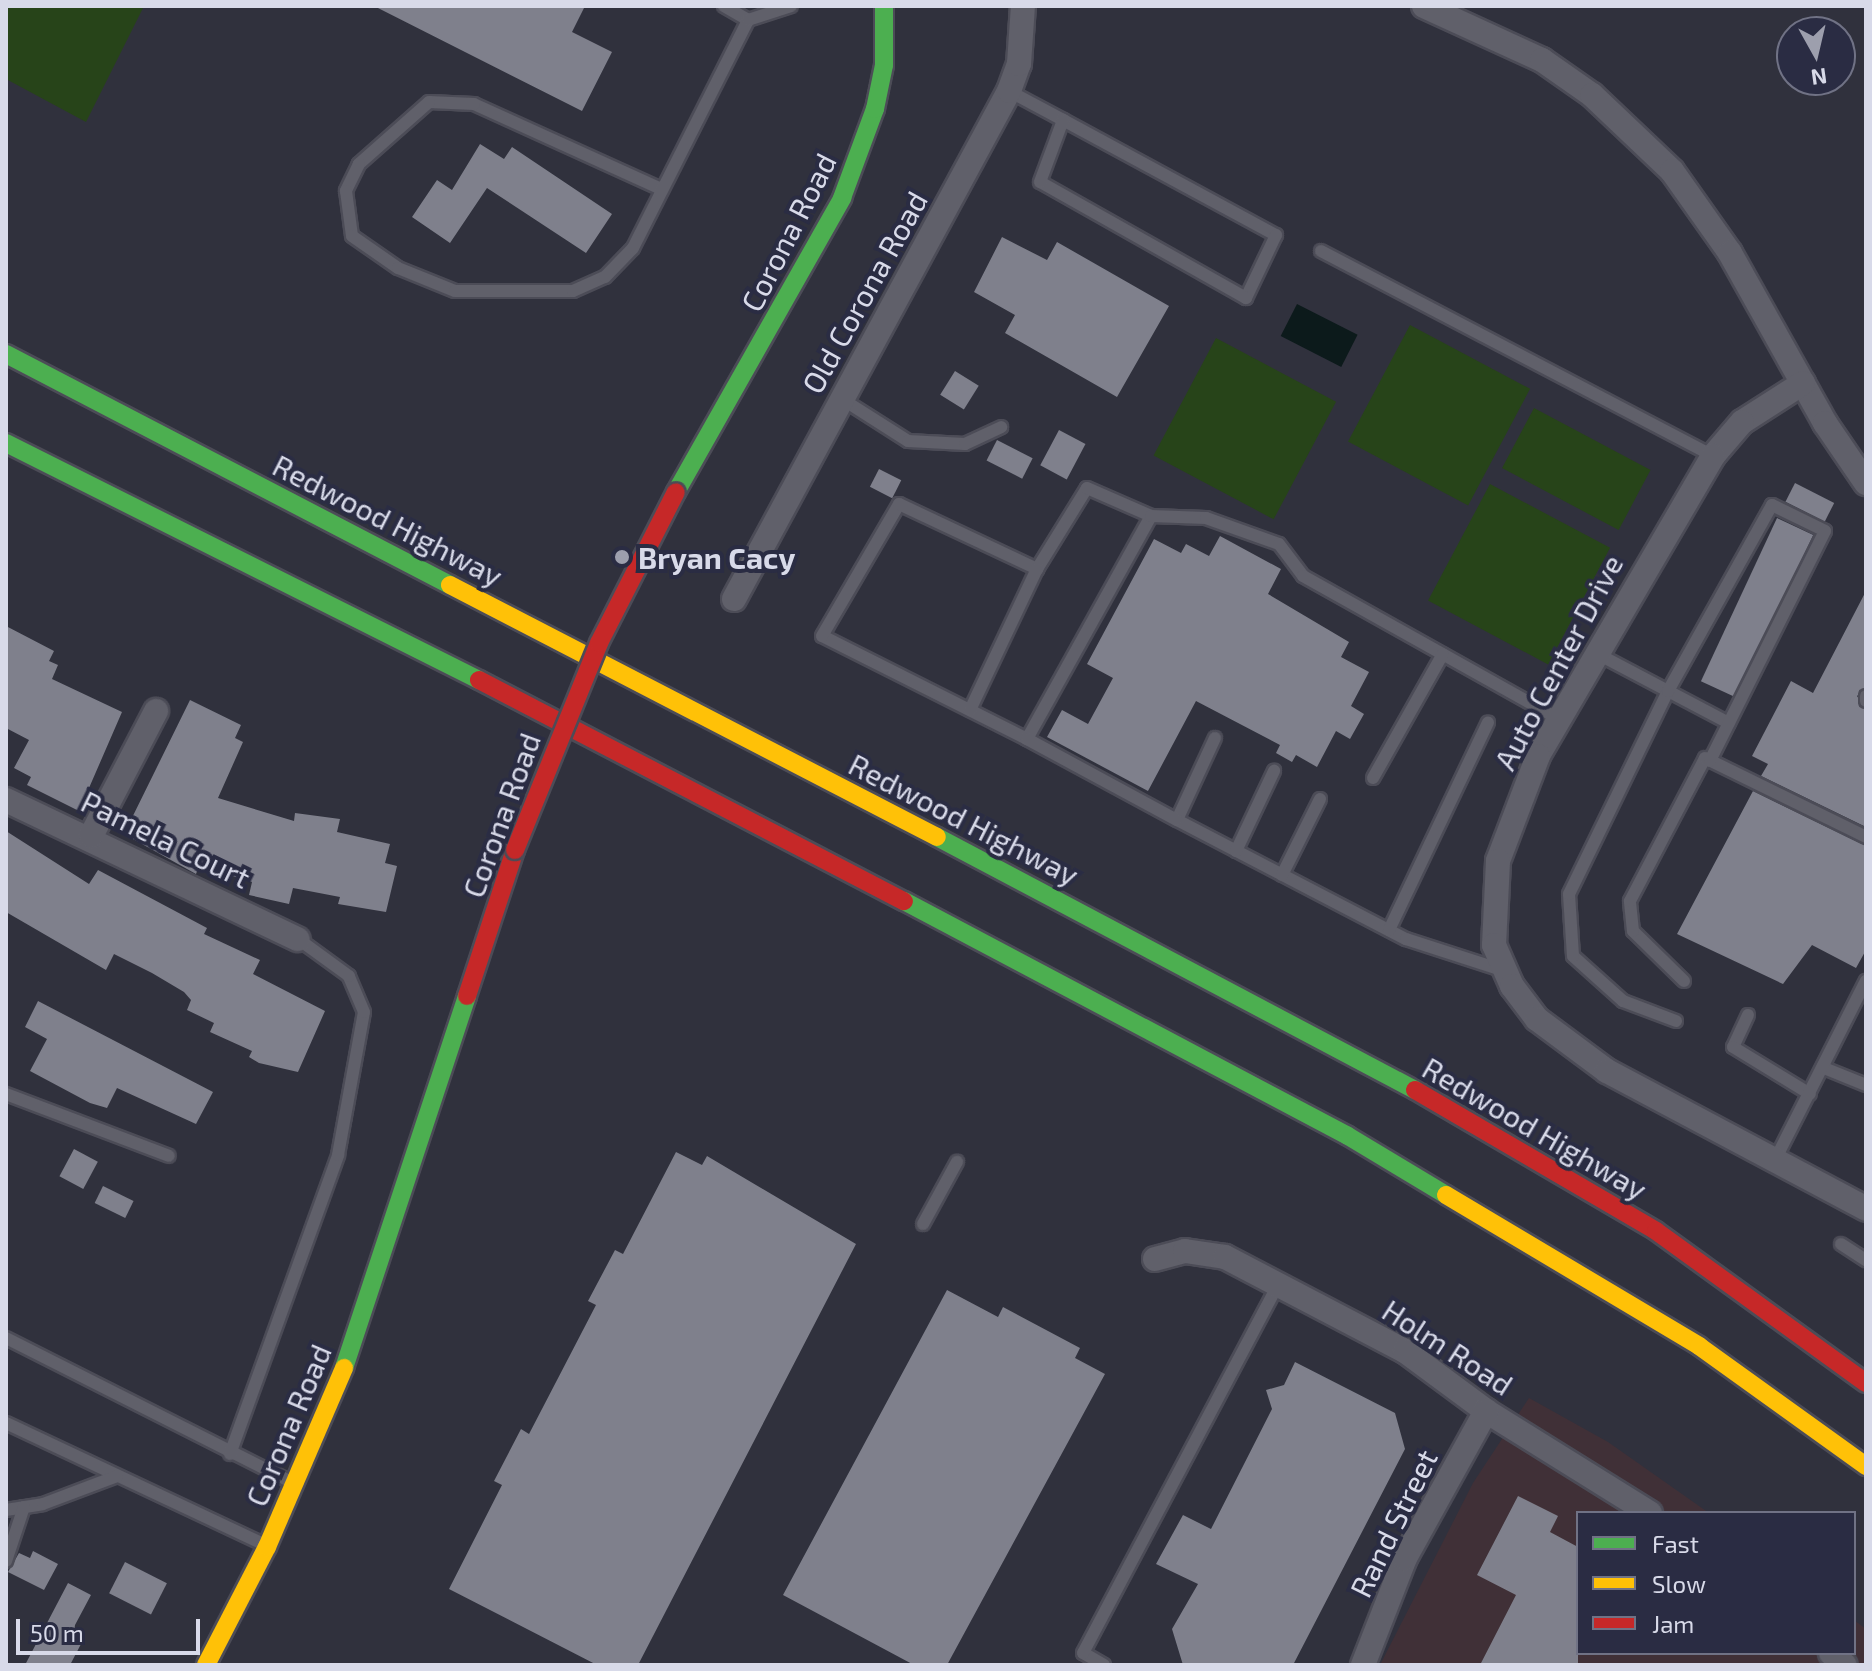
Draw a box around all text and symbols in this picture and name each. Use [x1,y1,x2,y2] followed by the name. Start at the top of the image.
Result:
[1776,16,1856,96] north arrow
[1809,64,1829,92] text: N
[733,147,843,317] street label: Corona Road
[794,185,934,399] street label: Old Corona Road
[267,447,509,593] street label: Redwood Highway
[638,539,795,575] place label: Bryan Cacy
[613,548,631,566] marker: Bryan Cacy
[1486,548,1630,776] street label: Auto Center Drive
[455,728,547,902] street label: Corona Road
[843,746,1085,892] street label: Redwood Highway
[76,783,256,895] street label: Pamela Court
[1416,1049,1654,1207] street label: Redwood Highway
[1376,1292,1520,1402] street label: Holm Road
[238,1339,338,1511] street label: Corona Road
[1342,1443,1444,1603] street label: Rand Street
[1576,1511,1856,1655] legend
[1652,1529,1699,1558] text: Fast
[1652,1569,1706,1598] text: Slow
[20,1603,204,1653] scale bar
[1652,1609,1694,1638] text: Jam
[30,1618,84,1647] text: 50 m

